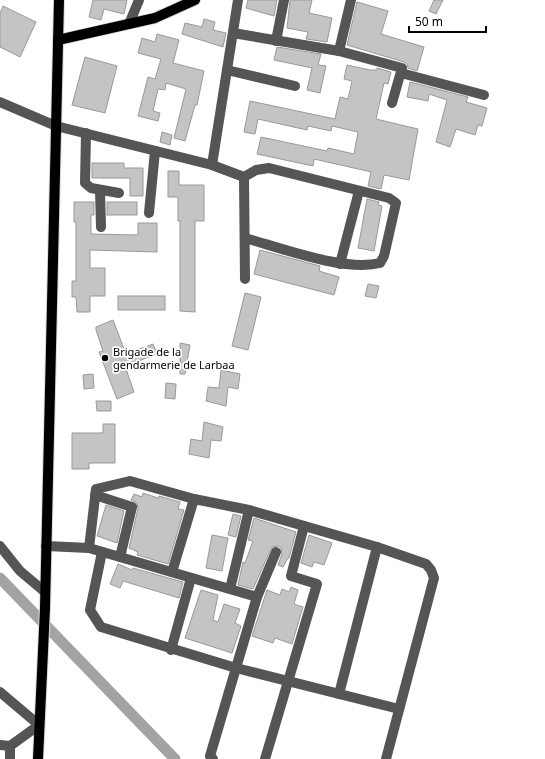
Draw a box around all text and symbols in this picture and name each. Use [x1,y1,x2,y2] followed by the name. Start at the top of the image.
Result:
[409,8,486,34] scale bar
[415,13,443,30] text: 50 m
[113,344,235,372] place label: Brigade de la gendarmerie de Larbaa
[100,353,110,363] marker: Brigade de la gendarmerie de Larbaa

